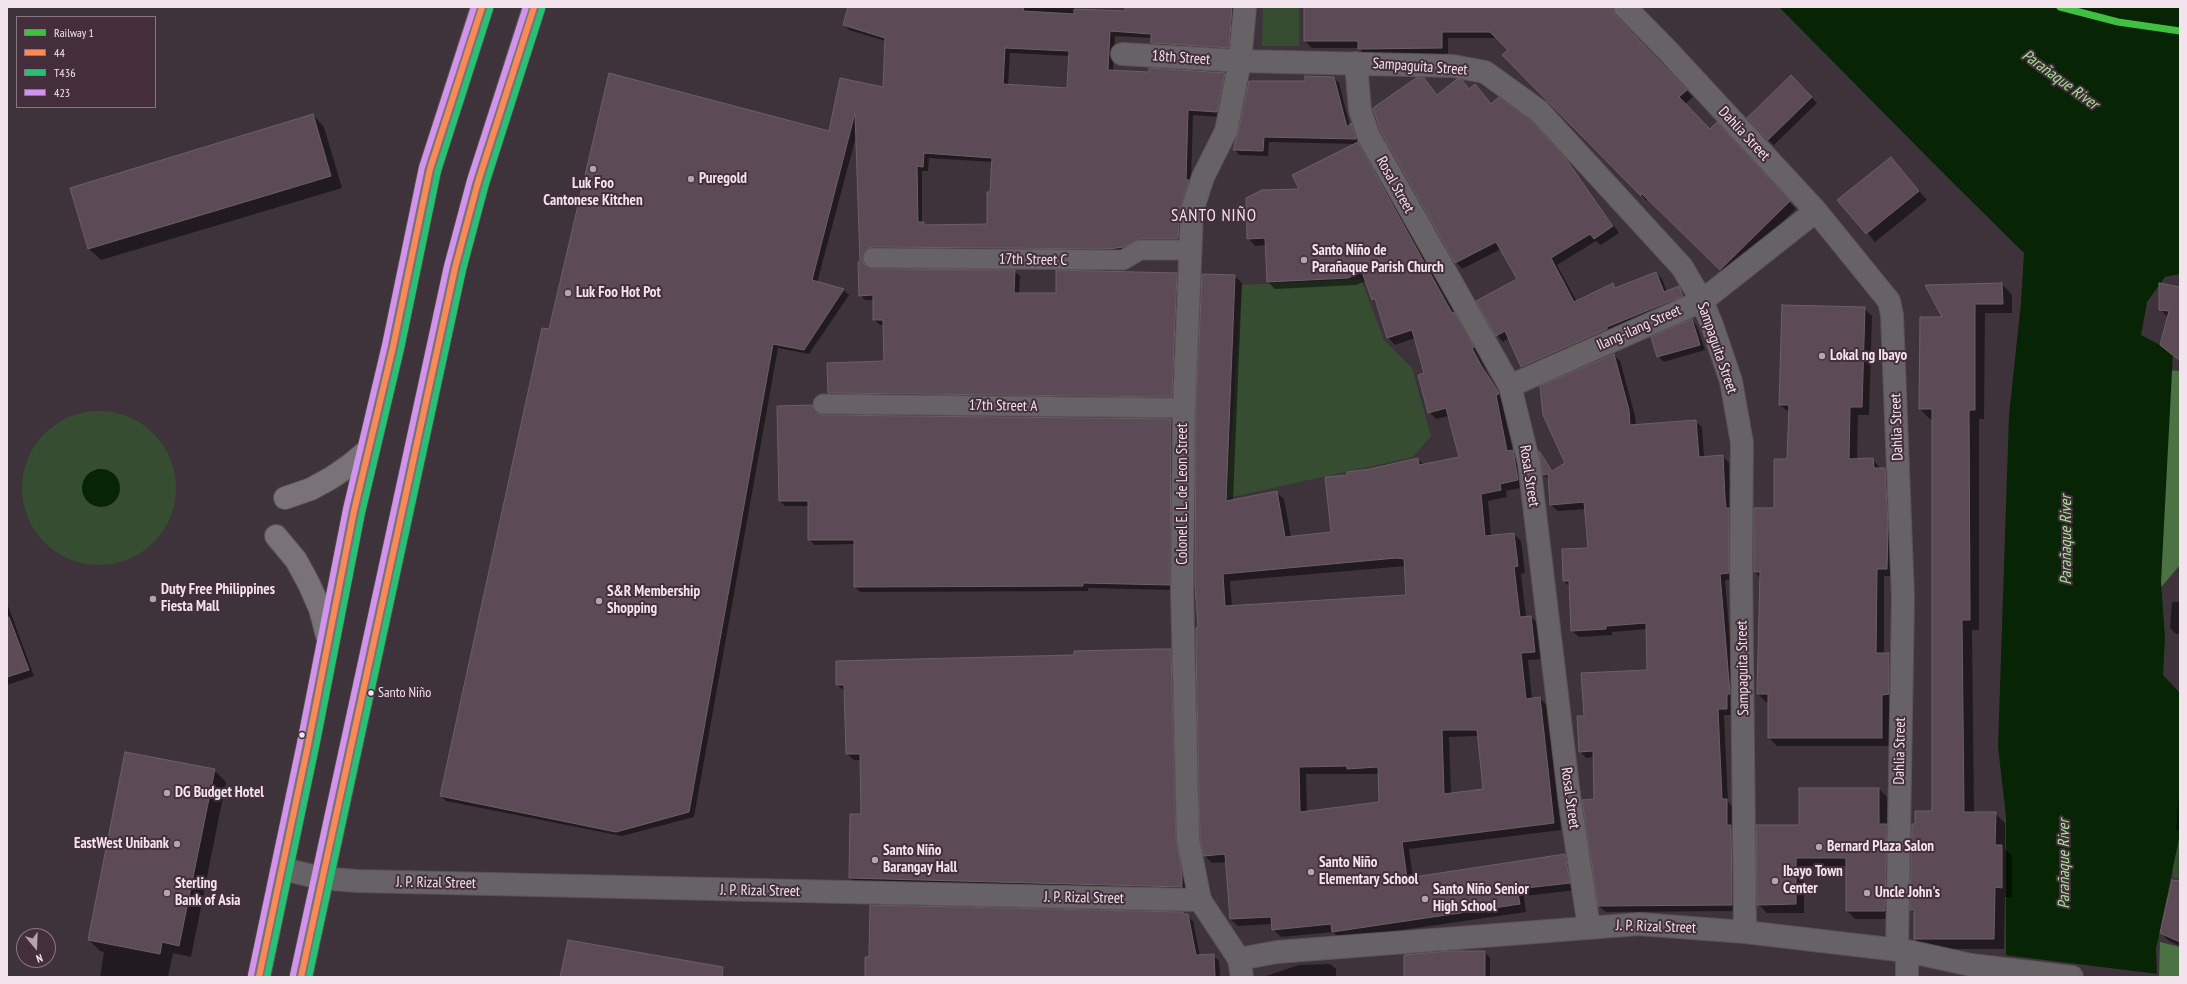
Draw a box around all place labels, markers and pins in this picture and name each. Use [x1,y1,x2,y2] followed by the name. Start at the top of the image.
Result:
[588,164,598,174] marker: Luk Foo Cantonese Kitchen
[699,170,747,188] place label: Puregold
[686,174,696,184] marker: Puregold
[543,175,643,210] place label: Luk Foo Cantonese Kitchen
[1312,242,1444,277] place label: Santo Niño de Parañaque Parish Church
[1299,255,1309,265] marker: Santo Niño de Parañaque Parish Church
[576,284,661,302] place label: Luk Foo Hot Pot
[563,288,573,298] marker: Luk Foo Hot Pot
[1830,347,1907,365] place label: Lokal ng Ibayo
[1817,351,1827,361] marker: Lokal ng Ibayo
[161,581,275,616] place label: Duty Free Philippines Fiesta Mall
[607,583,700,618] place label: S&R Membership Shopping
[148,594,158,604] marker: Duty Free Philippines Fiesta Mall
[594,596,604,606] marker: S&R Membership Shopping
[378,685,431,701] place label: Santo Niño
[366,688,376,698] marker: Santo Niño
[297,730,307,740] unlabelled marker
[175,784,264,802] place label: DG Budget Hotel
[162,788,172,798] marker: DG Budget Hotel
[74,835,169,853] place label: EastWest Unibank
[1827,838,1934,856] place label: Bernard Plaza Salon
[172,839,182,849] marker: EastWest Unibank
[883,842,957,877] place label: Santo Niño Barangay Hall
[1814,842,1824,852] marker: Bernard Plaza Salon
[1319,854,1418,889] place label: Santo Niño Elementary School
[870,855,880,865] marker: Santo Niño Barangay Hall
[1783,863,1843,898] place label: Ibayo Town Center
[1306,867,1316,877] marker: Santo Niño Elementary School
[175,875,240,910] place label: Sterling Bank of Asia
[1770,876,1780,886] marker: Ibayo Town Center
[1433,881,1529,916] place label: Santo Niño Senior High School
[1875,884,1940,902] place label: Uncle John's
[162,888,172,898] marker: Sterling Bank of Asia
[1862,888,1872,898] marker: Uncle John's
[1420,894,1430,904] marker: Santo Niño Senior High School

